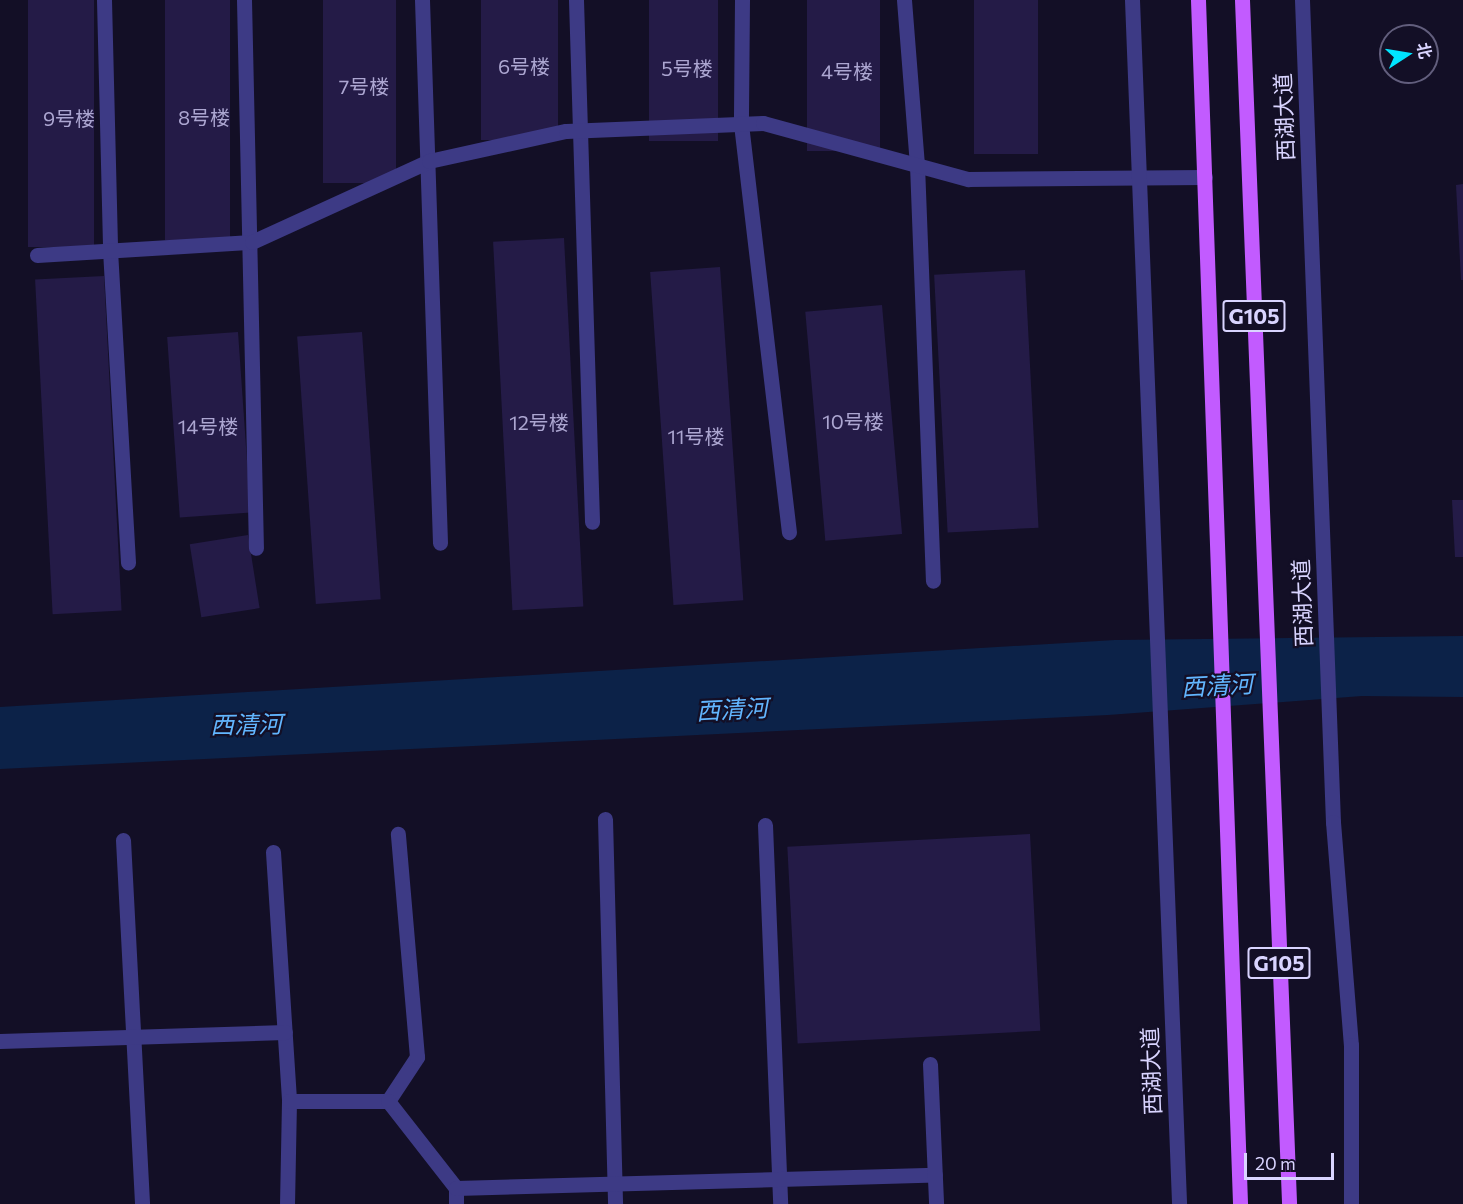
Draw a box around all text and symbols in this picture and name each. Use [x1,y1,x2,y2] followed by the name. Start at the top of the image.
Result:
[1379,24,1439,84] north arrow
[1414,41,1436,60] text: 北
[498,54,550,78] house number: 6号楼
[661,56,713,80] house number: 5号楼
[821,59,873,83] house number: 4号楼
[1269,73,1299,161] street label: 西湖大道
[339,74,389,98] house number: 7号楼
[178,105,230,129] house number: 8号楼
[43,106,95,130] house number: 9号楼
[1221,298,1287,334] road number: G105
[822,409,884,433] house number: 10号楼
[509,410,569,434] house number: 12号楼
[178,414,238,438] house number: 14号楼
[667,424,725,448] house number: 11号楼
[1287,559,1317,647] street label: 西湖大道
[1180,669,1254,701] water label: 西清河
[695,693,769,725] water label: 西清河
[210,709,282,739] water label: 西清河
[1246,945,1312,981] road number: G105
[1136,1027,1166,1115] street label: 西湖大道
[1247,1141,1337,1179] scale bar
[1255,1152,1296,1174] text: 20 m

